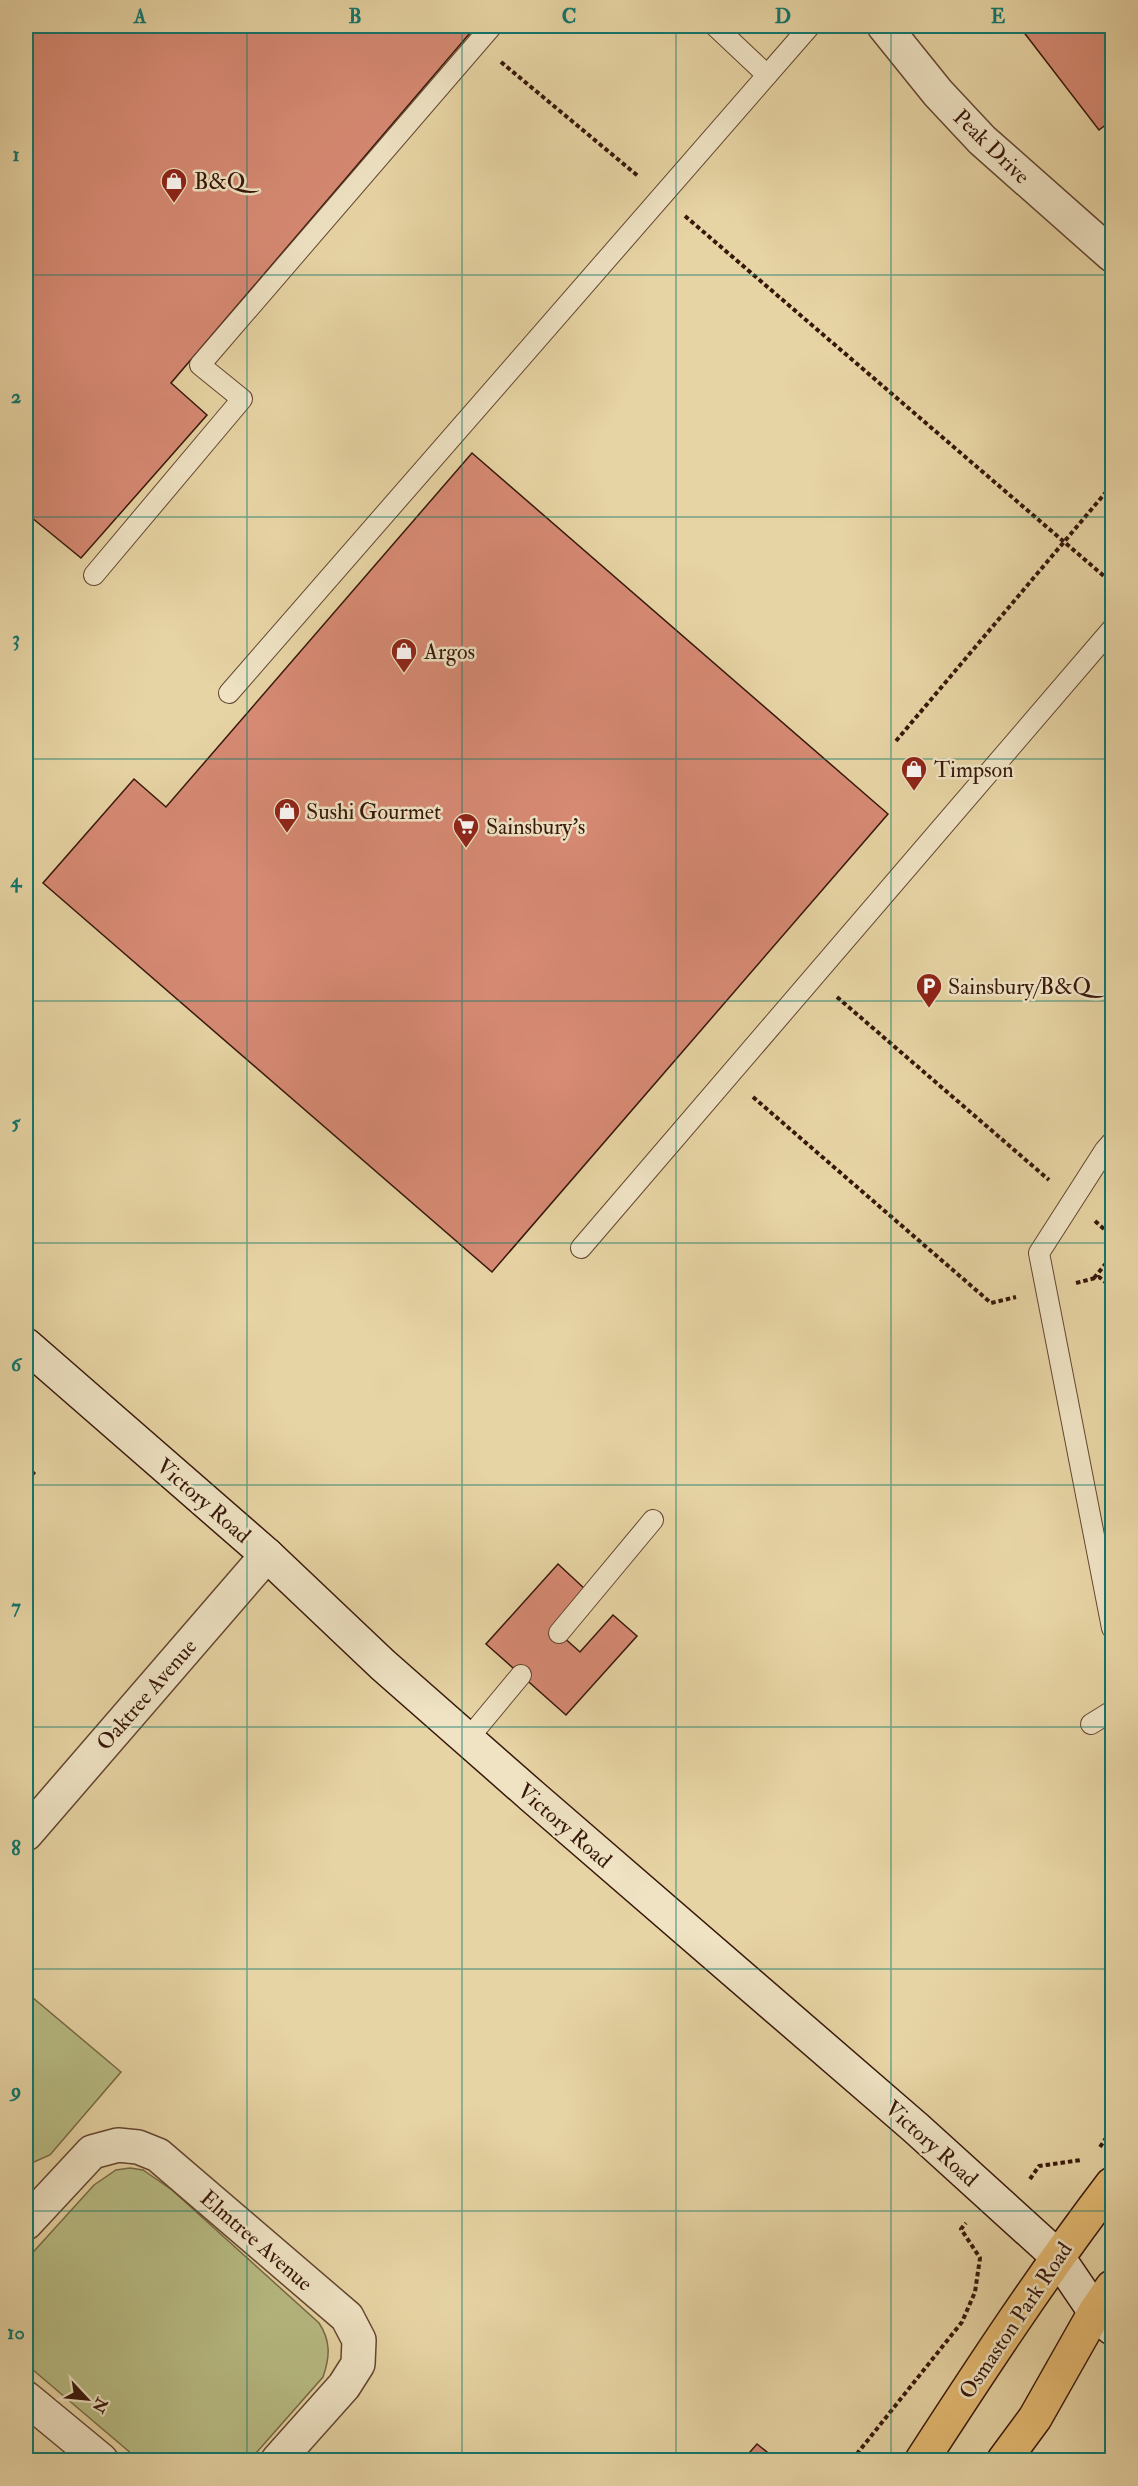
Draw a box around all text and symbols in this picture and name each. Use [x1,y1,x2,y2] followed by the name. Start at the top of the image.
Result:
[133,4,147,29] text: A
[348,4,362,29] text: B
[562,4,576,29] text: C
[775,4,791,29] text: D
[991,4,1006,29] text: E
[947,103,1036,190] street label: Peak Drive
[12,142,20,167] text: 1
[159,166,189,204] shop icon: B&Q
[194,168,260,196] place label: B&Q
[11,384,21,409] text: 2
[12,626,20,651] text: 3
[389,636,419,674] shop icon: Argos
[423,638,475,666] place label: Argos
[899,754,929,792] shop icon: Timpson
[934,756,1014,785] place label: Timpson
[272,796,302,834] shop icon: Sushi Gourmet
[306,798,441,826] place label: Sushi Gourmet
[451,811,481,849] supermarket icon: Sainsbury's
[486,813,585,841] place label: Sainsbury's
[10,868,23,893] text: 4
[914,971,944,1009] parking icon: Sainsbury/B&Q
[948,973,1106,1001] place label: Sainsbury/B&Q
[12,1110,22,1135] text: 5
[11,1352,23,1377] text: 6
[150,1452,257,1550] street label: Victory Road
[11,1594,21,1619] text: 7
[91,1633,203,1756] street label: Oaktree Avenue
[511,1777,618,1875] street label: Victory Road
[11,1836,21,1861] text: 8
[9,2078,21,2103] text: 9
[879,2094,984,2193] street label: Victory Road
[194,2184,318,2297] street label: Elmtree Avenue
[953,2237,1079,2404] street label: Osmaston Park Road
[7,2320,25,2345] text: 10
[57,2369,117,2429] north arrow
[87,2393,112,2417] text: N

